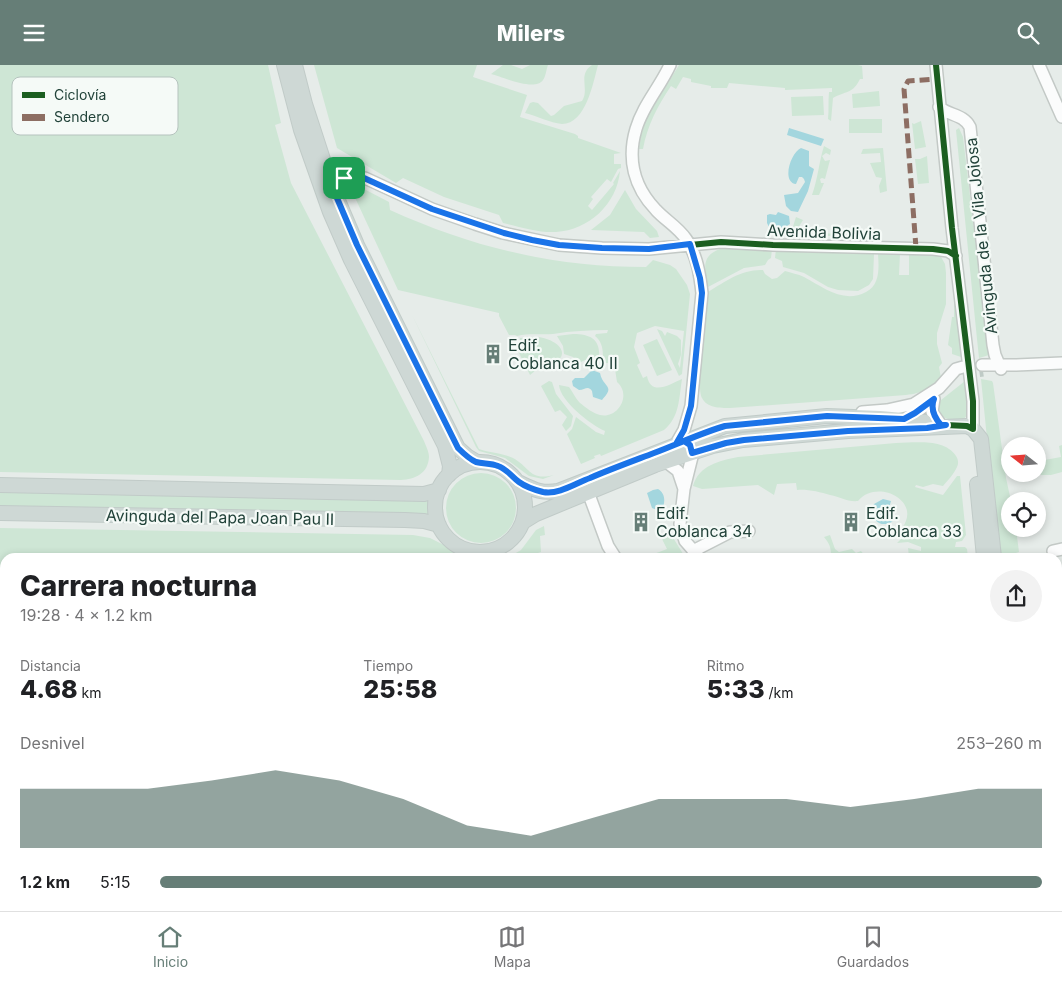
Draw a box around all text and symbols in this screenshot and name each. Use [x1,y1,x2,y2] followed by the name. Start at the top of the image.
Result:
[20,19,48,47] icon: menu
[1014,19,1042,47] icon: search
[497,20,565,46] text: Milers
[12,77,178,135] legend
[54,86,106,103] text: Ciclovía
[54,108,110,125] text: Sendero
[961,137,1001,335] street label: Avinguda de la Vila Joiosa
[323,157,365,199] pin
[330,164,358,192] icon: arrive
[767,220,881,244] street label: Avenida Bolivia
[508,335,618,373] place label: Edif. Coblanca 40 II
[482,343,504,365] building icon: Edif. Coblanca 40 II
[1001,437,1046,483] north arrow
[1001,437,1046,537] map controls
[1001,492,1046,537] button: locate
[656,503,752,541] place label: Edif. Coblanca 34
[866,503,962,541] place label: Edif. Coblanca 33
[106,505,334,529] street label: Avinguda del Papa Joan Pau II
[630,511,652,533] building icon: Edif. Coblanca 34
[840,511,862,533] building icon: Edif. Coblanca 33
[20,569,257,603] text: Carrera nocturna
[990,570,1042,622] button: share
[20,605,152,625] text: 19:28 · 4 × 1.2 km
[20,657,81,674] text: Distancia
[363,657,413,674] text: Tiempo
[707,657,744,674] text: Ritmo
[20,674,78,704] text: 4.68
[363,674,437,704] text: 25:58
[707,674,765,704] text: 5:33
[78,684,101,701] text: km
[765,684,794,701] text: /km
[20,733,85,753] text: Desnivel
[956,733,1042,753] text: 253–260 m
[20,872,70,892] text: 1.2 km
[100,872,131,892] text: 5:15
[153,923,188,970] tab: Inicio
[494,923,531,970] tab: Mapa
[837,923,909,970] tab: Guardados

